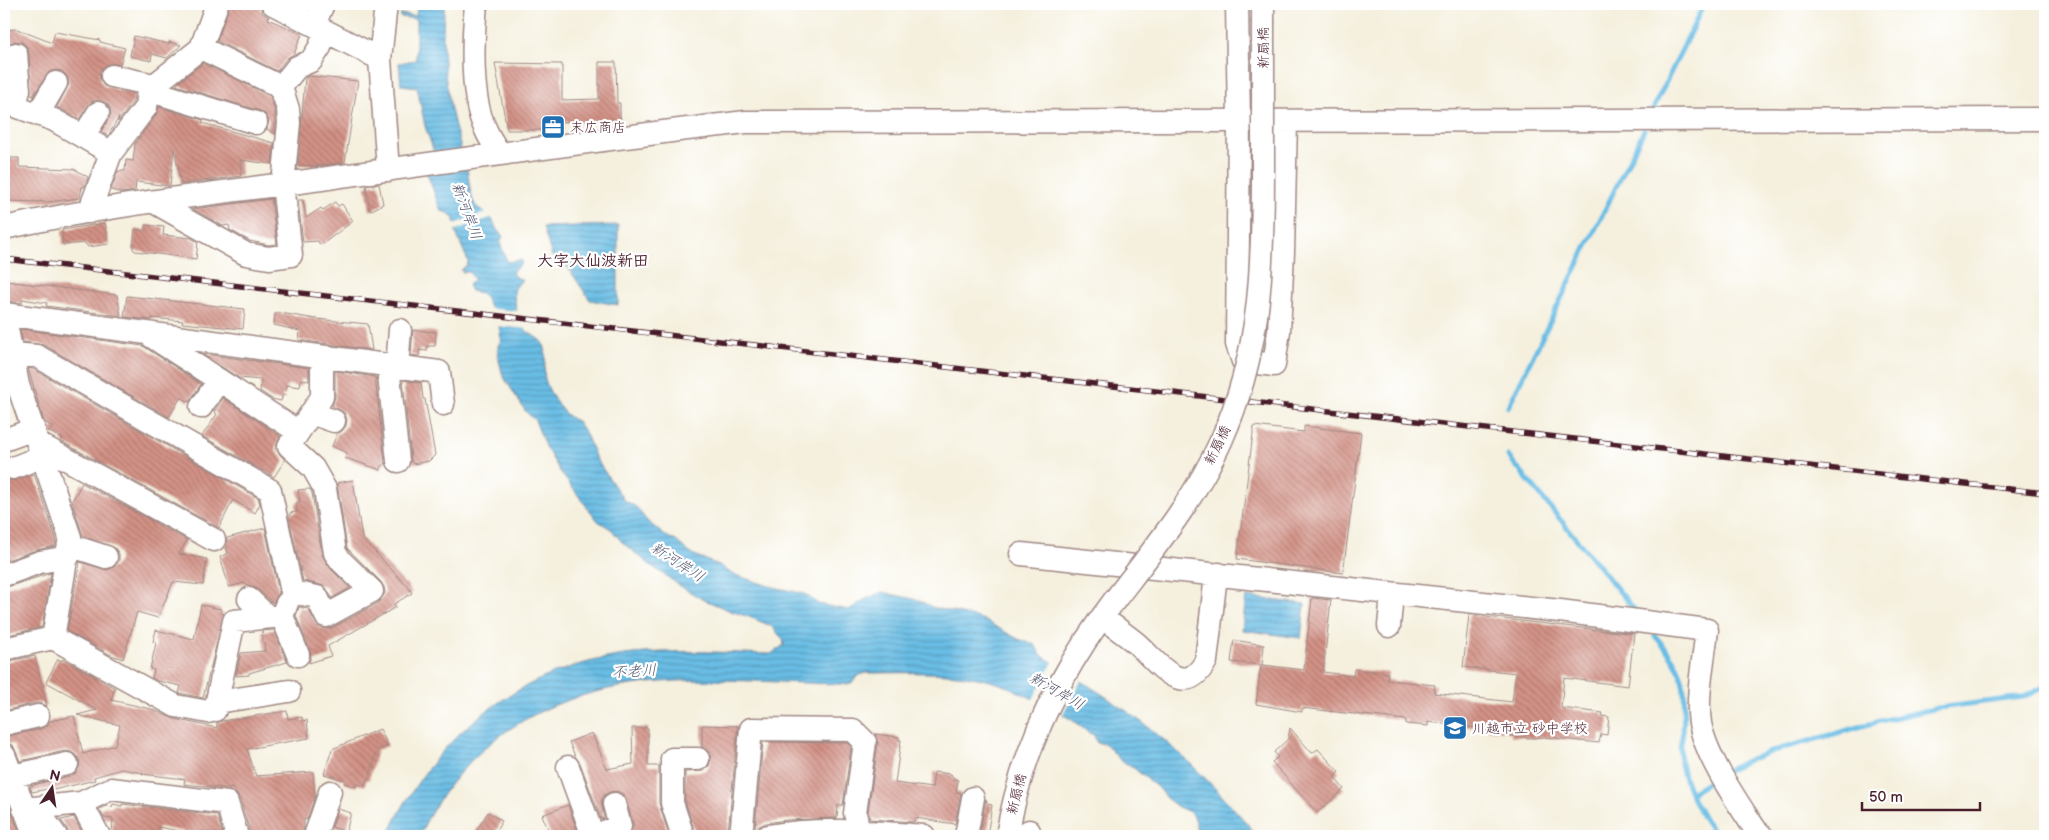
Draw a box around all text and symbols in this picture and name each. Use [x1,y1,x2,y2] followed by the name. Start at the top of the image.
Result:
[1255,27,1272,69] street label: 新扇橋
[540,114,566,140] office icon: 末広商店
[570,119,626,136] place label: 末広商店
[447,180,486,243] water label: 新河岸川
[537,252,649,271] district label: 大字大仙波新田
[1201,423,1234,468] street label: 新扇橋
[647,538,708,587] water label: 新河岸川
[611,661,657,682] water label: 不老川
[1026,668,1087,715] water label: 新河岸川
[1442,715,1468,741] school or university icon: 川越市立 砂中学校
[1472,720,1588,737] place label: 川越市立 砂中学校
[28,762,78,812] north arrow
[48,766,62,785] text: N
[1003,772,1030,817] street label: 新扇橋
[1862,780,1979,812] scale bar
[1869,788,1903,807] text: 50 m

